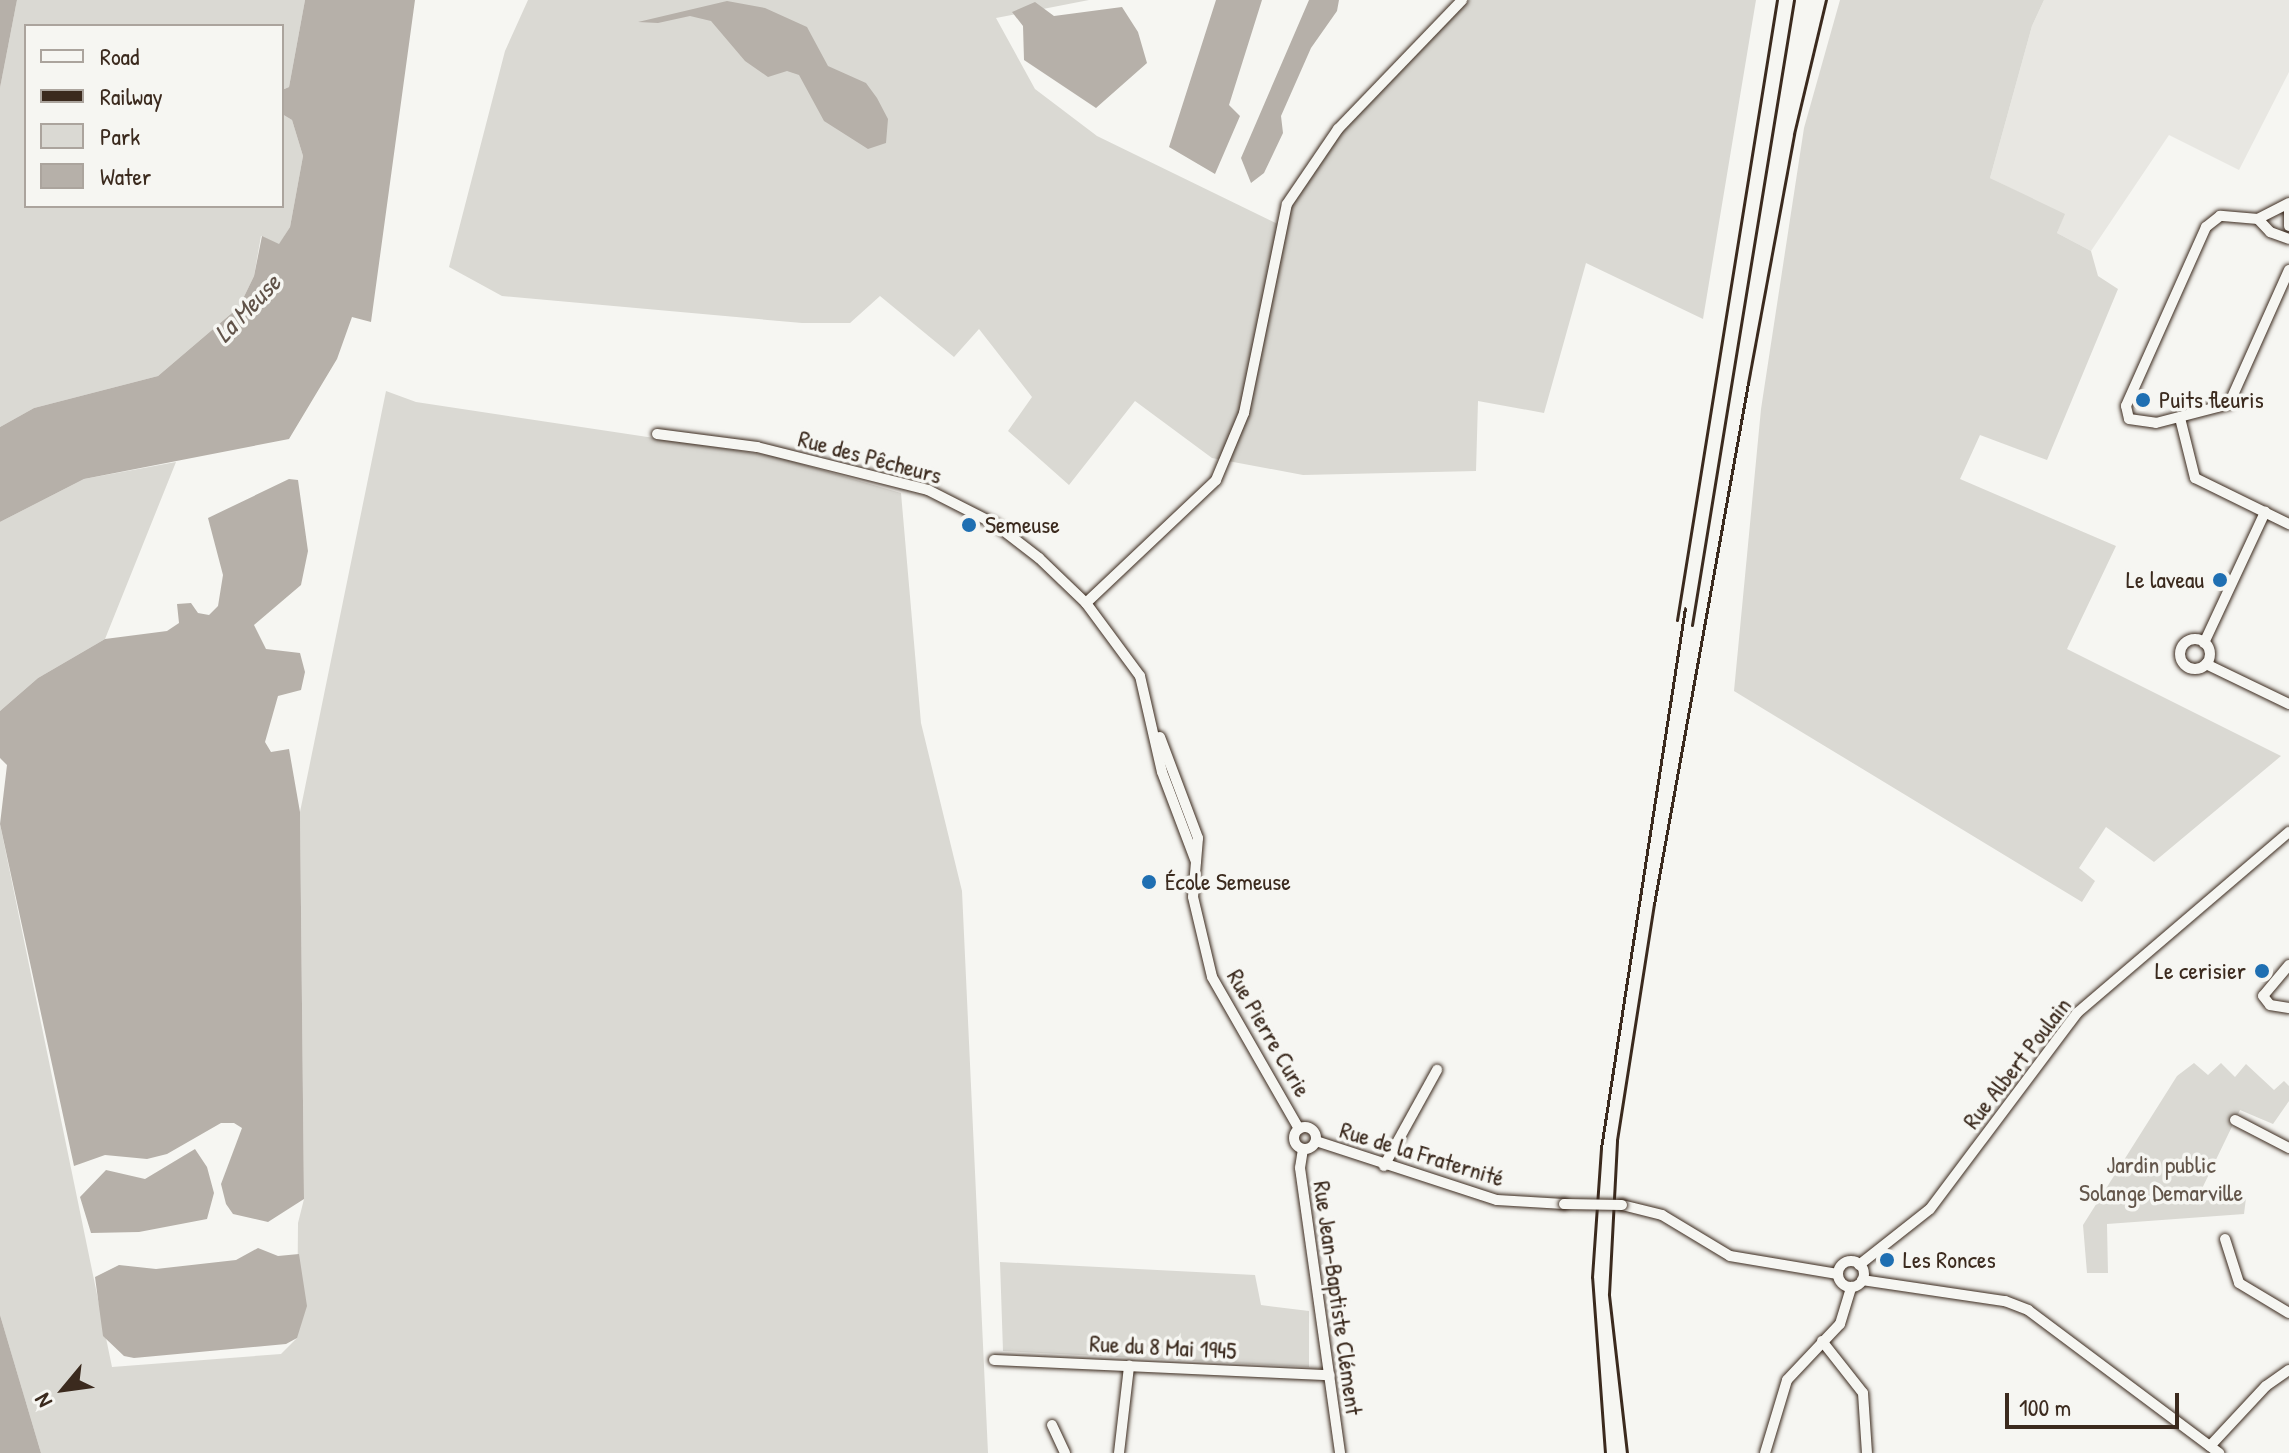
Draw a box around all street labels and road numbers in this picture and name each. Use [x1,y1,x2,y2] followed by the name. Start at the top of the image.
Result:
[795,424,945,490] street label: Rue des Pêcheurs
[1221,964,1317,1102] street label: Rue Pierre Curie
[1957,992,2077,1134] street label: Rue Albert Poulain
[1336,1115,1508,1193] street label: Rue de la Fraternité
[1307,1179,1369,1417] street label: Rue Jean-Baptiste Clément
[1089,1329,1237,1365] street label: Rue du 8 Mai 1945

